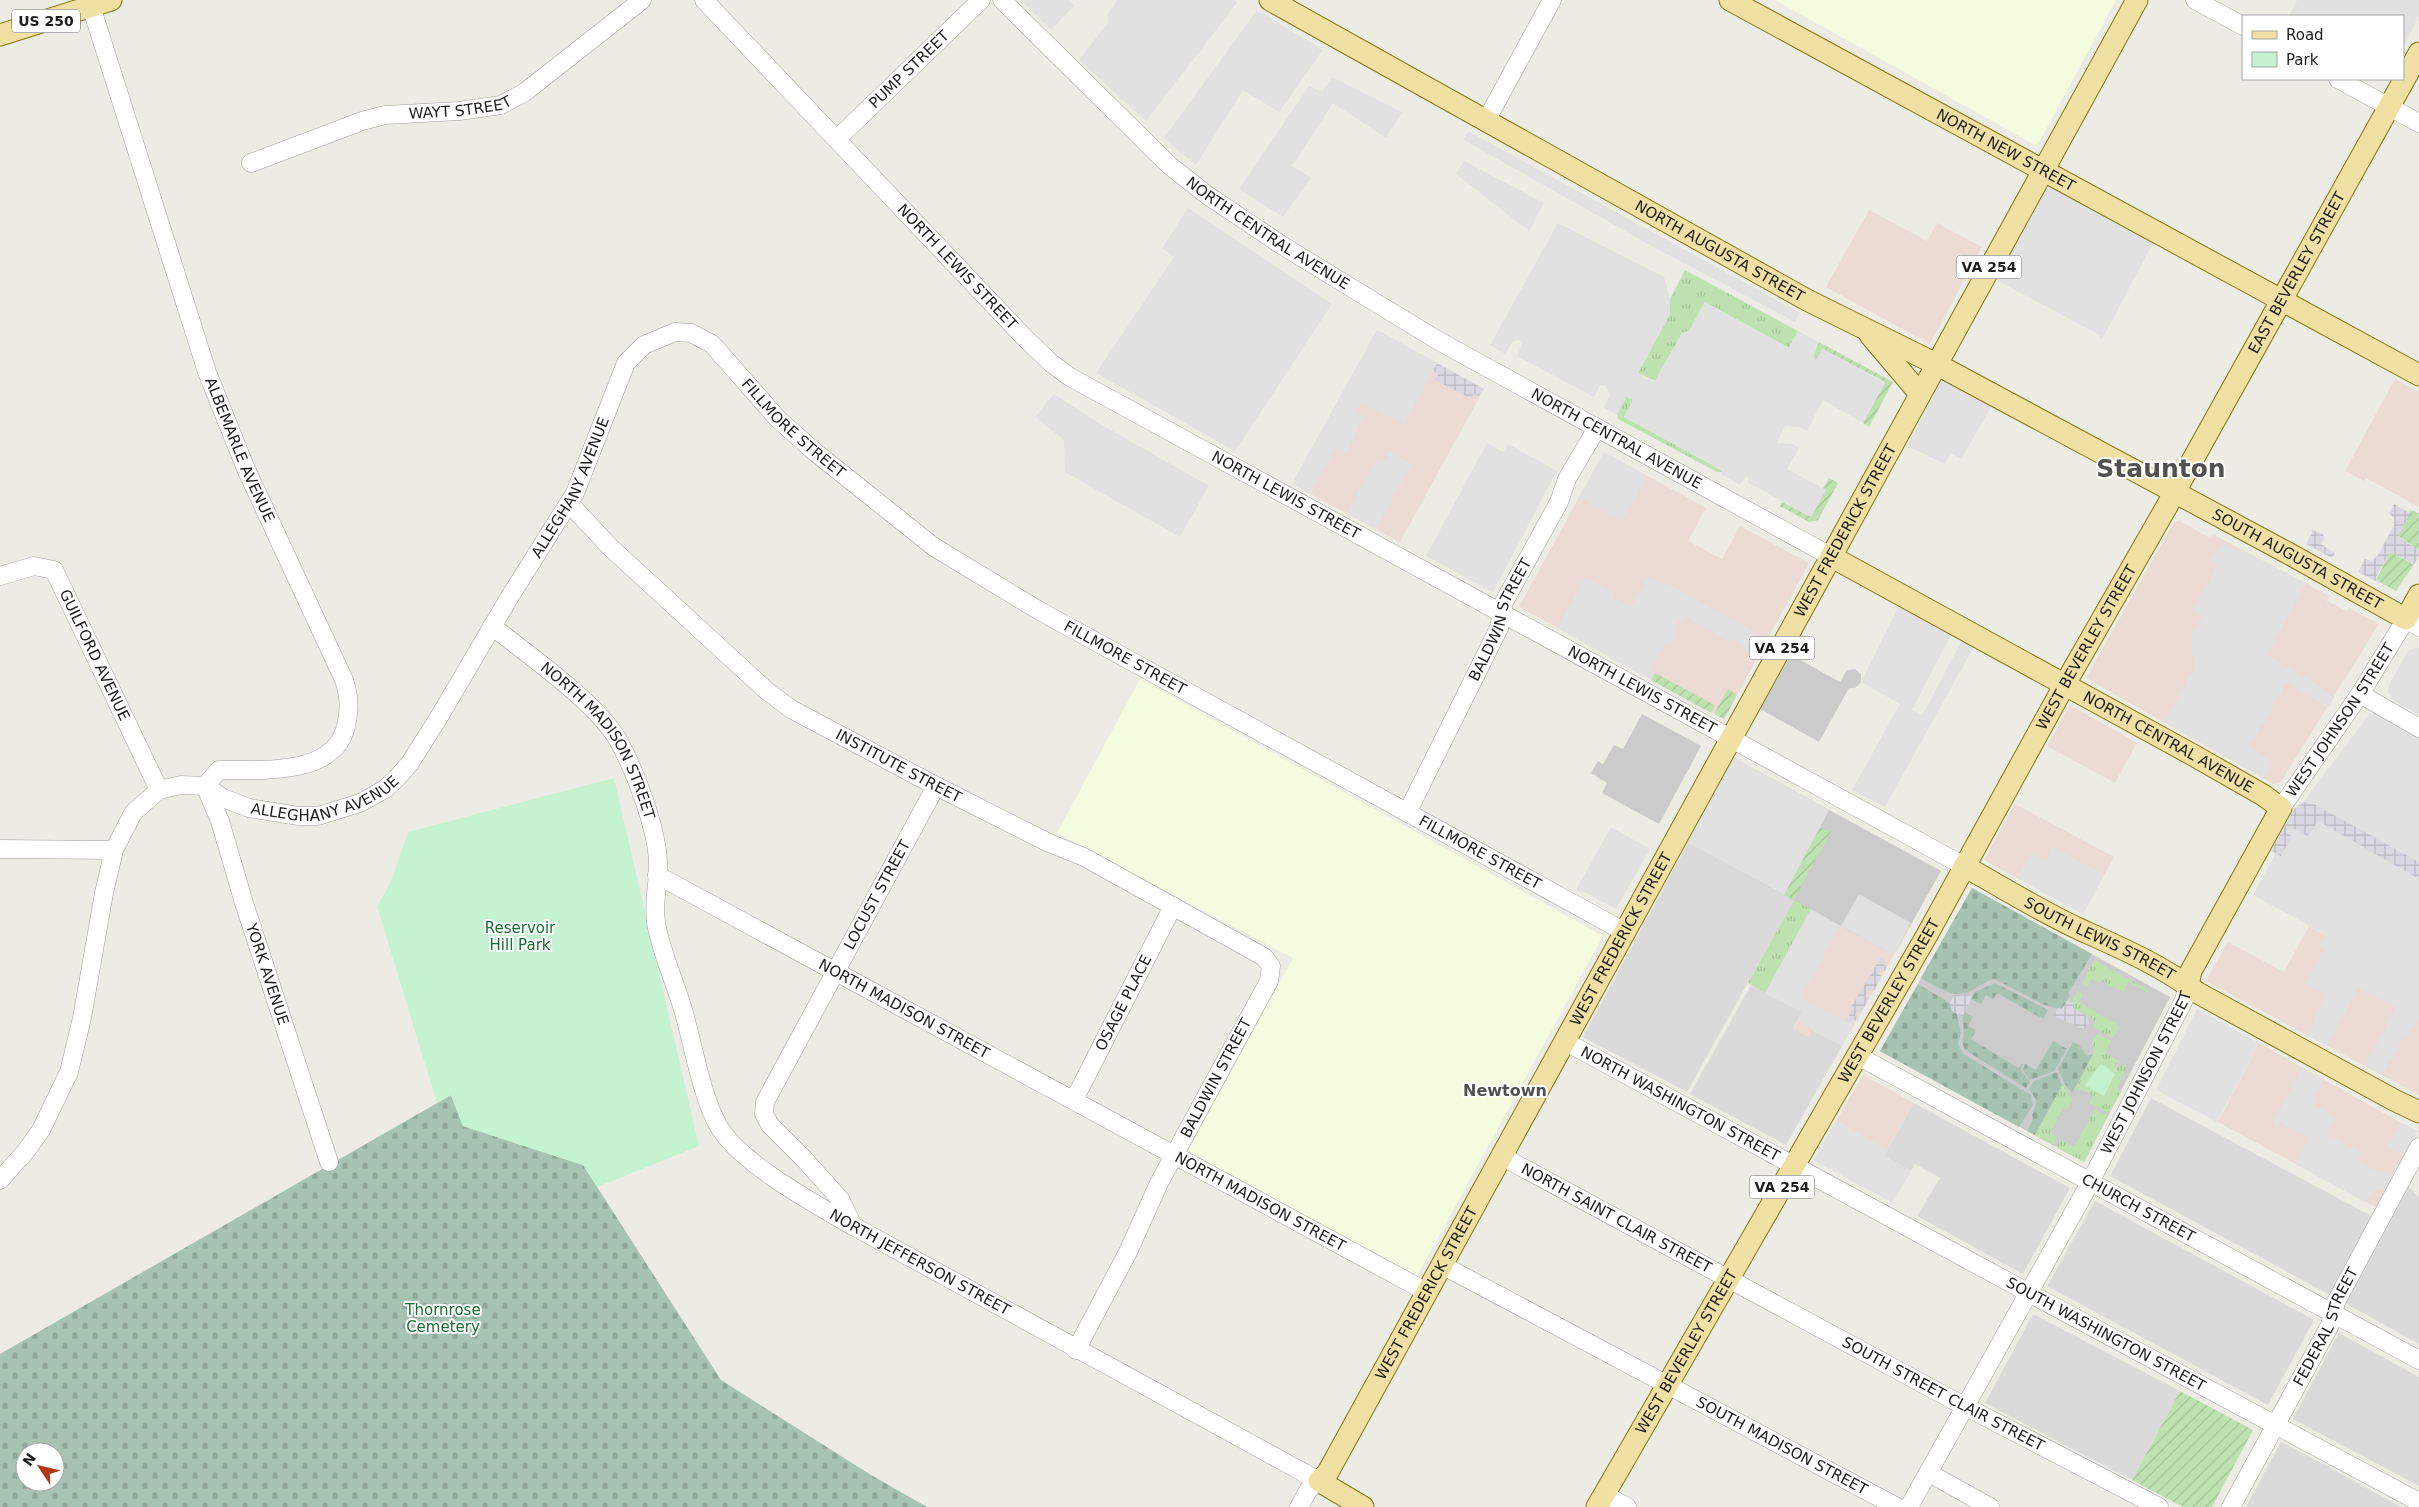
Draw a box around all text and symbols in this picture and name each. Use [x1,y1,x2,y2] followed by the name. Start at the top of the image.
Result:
[12,10,80,32] road number: US 250
[2242,15,2404,80] legend
[865,26,953,112] street label: PUMP STREET
[2286,26,2324,44] text: Road
[2286,51,2319,69] text: Park
[408,92,515,123] street label: WAYT STREET
[1933,105,2079,196] street label: NORTH NEW STREET
[1182,173,1353,293] street label: NORTH CENTRAL AVENUE
[2245,188,2349,357] street label: EAST BEVERLEY STREET
[1632,197,1808,306] street label: NORTH AUGUSTA STREET
[894,200,1022,334] street label: NORTH LEWIS STREET
[1956,256,2022,278] road number: VA 254
[201,375,278,525] street label: ALBEMARLE AVENUE
[738,375,850,482] street label: FILLMORE STREET
[1528,385,1705,493] street label: NORTH CENTRAL AVENUE
[528,414,613,561] street label: ALLEGHANY AVENUE
[1791,440,1900,620] street label: WEST FREDERICK STREET
[1209,447,1364,543] street label: NORTH LEWIS STREET
[2096,454,2226,483] district label: Staunton
[2209,505,2386,614] street label: SOUTH AUGUSTA STREET
[1465,554,1536,684] street label: BALDWIN STREET
[2032,561,2141,733] street label: WEST BEVERLEY STREET
[56,586,134,724] street label: GUILFORD AVENUE
[1061,617,1190,699] street label: FILLMORE STREET
[1750,636,1814,660] road number: VA 254
[2282,639,2398,800] street label: WEST JOHNSON STREET
[1565,642,1720,738] street label: NORTH LEWIS STREET
[537,658,659,822] street label: NORTH MADISON STREET
[2080,688,2257,797] street label: NORTH CENTRAL AVENUE
[833,725,965,807] street label: INSTITUTE STREET
[250,772,402,825] street label: ALLEGHANY AVENUE
[1416,812,1545,894] street label: FILLMORE STREET
[840,836,914,953] street label: LOCUST STREET
[1566,849,1676,1029] street label: WEST FREDERICK STREET
[2021,893,2179,984] street label: SOUTH LEWIS STREET
[1834,915,1944,1087] street label: WEST BEVERLEY STREET
[485,919,556,954] park label: Reservoir Hill Park
[242,920,292,1027] street label: YORK AVENUE
[1092,952,1155,1054] street label: OSAGE PLACE
[816,955,993,1063] street label: NORTH MADISON STREET
[2097,988,2195,1157] street label: WEST JOHNSON STREET
[1177,1014,1256,1141] street label: BALDWIN STREET
[1578,1043,1784,1166] street label: NORTH WASHINGTON STREET
[1463,1081,1547,1100] district label: Newtown
[1172,1148,1349,1256] street label: NORTH MADISON STREET
[1518,1160,1716,1277] street label: NORTH SAINT CLAIR STREET
[2079,1170,2199,1246] street label: CHURCH STREET
[1750,1176,1814,1198] road number: VA 254
[1372,1203,1482,1383] street label: WEST FREDERICK STREET
[826,1205,1014,1320] street label: NORTH JEFFERSON STREET
[2290,1264,2362,1389] street label: FEDERAL STREET
[1632,1266,1741,1437] street label: WEST BEVERLEY STREET
[2003,1273,2210,1395] street label: SOUTH WASHINGTON STREET
[404,1301,481,1336] park label: Thornrose Cemetery
[1839,1333,2048,1455] street label: SOUTH STREET CLAIR STREET
[1693,1393,1871,1499] street label: SOUTH MADISON STREET
[15,1442,65,1492] north arrow
[19,1450,39,1469] text: N

